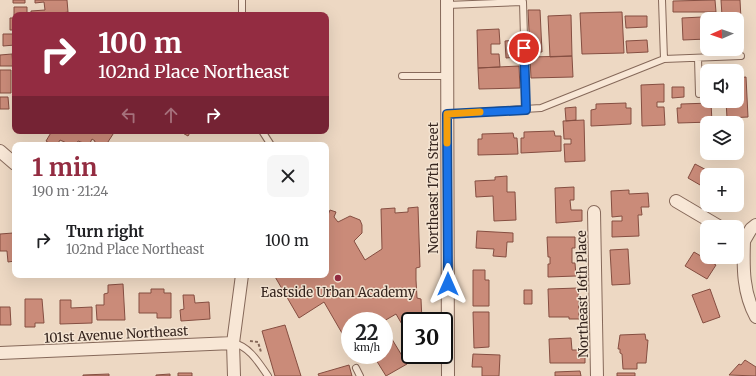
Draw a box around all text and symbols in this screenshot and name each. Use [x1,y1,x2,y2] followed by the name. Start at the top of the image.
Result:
[700,12,744,56] north arrow
[700,12,744,264] map controls
[98,25,182,61] text: 100 m
[32,28,84,80] icon: right
[507,31,541,65] pin
[513,37,535,59] icon: arrive
[98,60,289,83] text: 102nd Place Northeast
[700,64,744,108] button: sound
[118,104,140,126] icon: left
[160,104,182,126] icon: ahead
[202,104,224,126] icon: right
[700,116,744,160] button: layers
[425,122,442,254] street label: Northeast 17th Street
[32,152,97,183] text: 1 min
[267,155,309,197] button: close
[700,168,744,212] button: +
[32,183,108,200] text: 190 m · 21:24
[700,220,744,264] button: −
[66,222,144,241] text: Turn right
[32,229,54,251] icon: right
[573,230,592,358] street label: Northeast 16th Place
[265,231,309,250] text: 100 m
[66,241,204,258] text: 102nd Place Northeast
[427,263,469,305] position arrow
[333,273,343,283] marker: Eastside Urban Academy
[261,284,416,301] place label: Eastside Urban Academy
[401,312,453,364] speed limit sign: 30
[355,320,379,345] text: 22
[43,322,189,347] street label: 101st Avenue Northeast
[354,341,380,354] text: km/h

